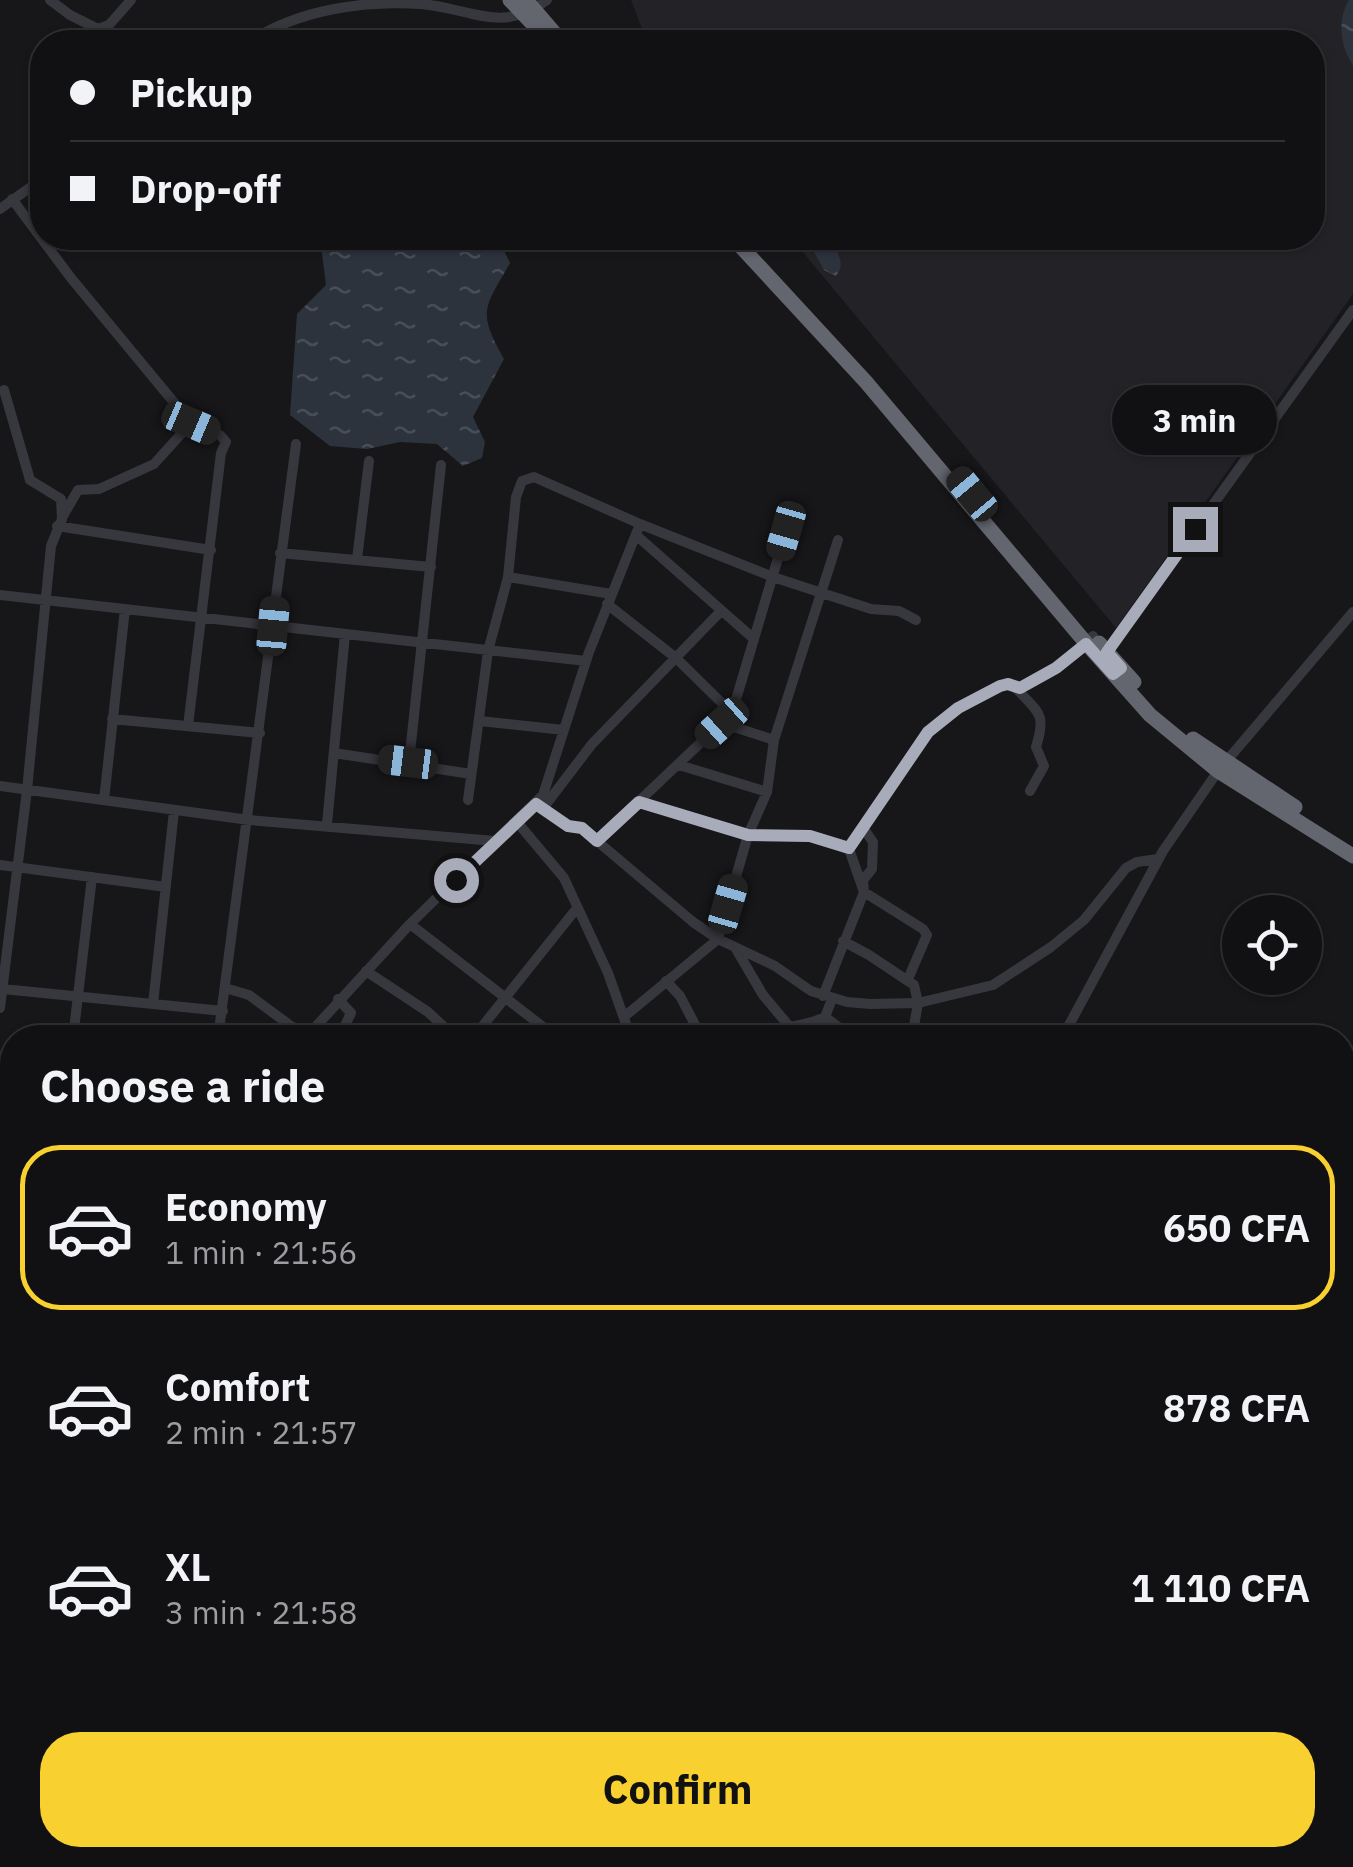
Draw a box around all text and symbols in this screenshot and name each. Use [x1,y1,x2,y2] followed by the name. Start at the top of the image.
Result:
[130,68,253,117] text: Pickup
[130,164,281,213] text: Drop-off
[1112,384,1278,454] callout: 3 min
[158,397,224,449] car
[1153,399,1236,441] text: 3 min
[941,461,1003,527] car
[763,498,809,564] car
[1173,507,1218,552] route end
[255,595,291,657] car
[690,692,754,754] car
[376,743,440,781] car
[434,858,479,903] route start
[705,871,751,937] car
[1222,895,1322,995] map controls
[1222,895,1322,995] button: locate
[40,1056,325,1114] text: Choose a ride
[165,1182,327,1231] text: Economy
[45,1183,135,1273] icon: car
[1163,1203,1310,1252] text: 650 CFA
[165,1231,358,1273] text: 1 min · 21:56
[165,1362,310,1411] text: Comfort
[45,1363,135,1453] icon: car
[1163,1383,1310,1432] text: 878 CFA
[165,1411,358,1453] text: 2 min · 21:57
[165,1542,211,1591] text: XL
[45,1543,135,1633] icon: car
[1131,1563,1310,1612] text: 1 110 CFA
[165,1591,358,1633] text: 3 min · 21:58
[40,1732,1315,1847] button: Confirm

